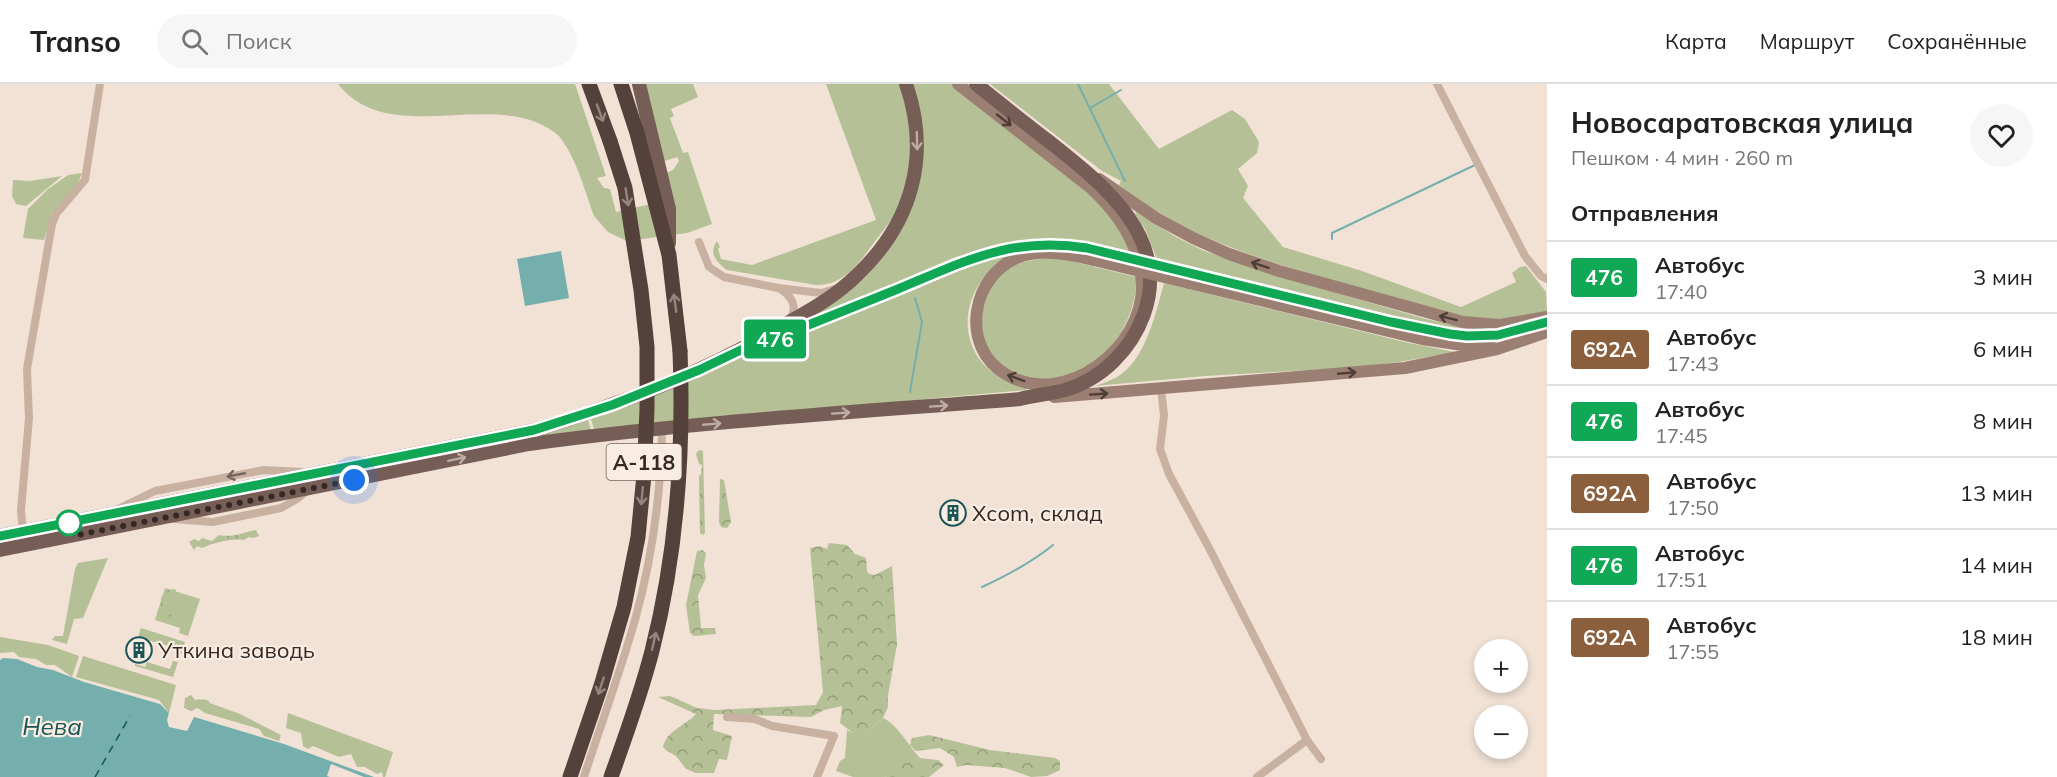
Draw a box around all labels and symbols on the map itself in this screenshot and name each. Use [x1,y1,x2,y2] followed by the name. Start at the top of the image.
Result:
[595,103,606,121] one-way arrow
[996,114,1012,127] one-way arrow
[911,131,923,151] one-way arrow
[621,187,632,207] one-way arrow
[1251,258,1270,269] one-way arrow
[670,293,681,313] one-way arrow
[1439,312,1458,323] one-way arrow
[740,320,810,358] line badge: 476
[1336,367,1356,378] one-way arrow
[1007,372,1026,383] one-way arrow
[1089,388,1109,399] one-way arrow
[928,400,948,411] one-way arrow
[830,407,850,418] one-way arrow
[702,418,722,429] one-way arrow
[606,444,682,480] road number: А-118
[447,452,466,464] one-way arrow
[339,465,369,495] your location
[226,470,246,481] one-way arrow
[636,485,647,505] one-way arrow
[938,498,968,528] building icon: Xсom, склад
[972,499,1103,527] place label: Xсom, склад
[56,510,82,536] unlabelled marker
[649,632,661,651] one-way arrow
[124,635,154,665] building icon: Уткина заводь
[157,636,315,664] place label: Уткина заводь
[595,676,606,695] one-way arrow
[22,711,82,741] water label: Нева

